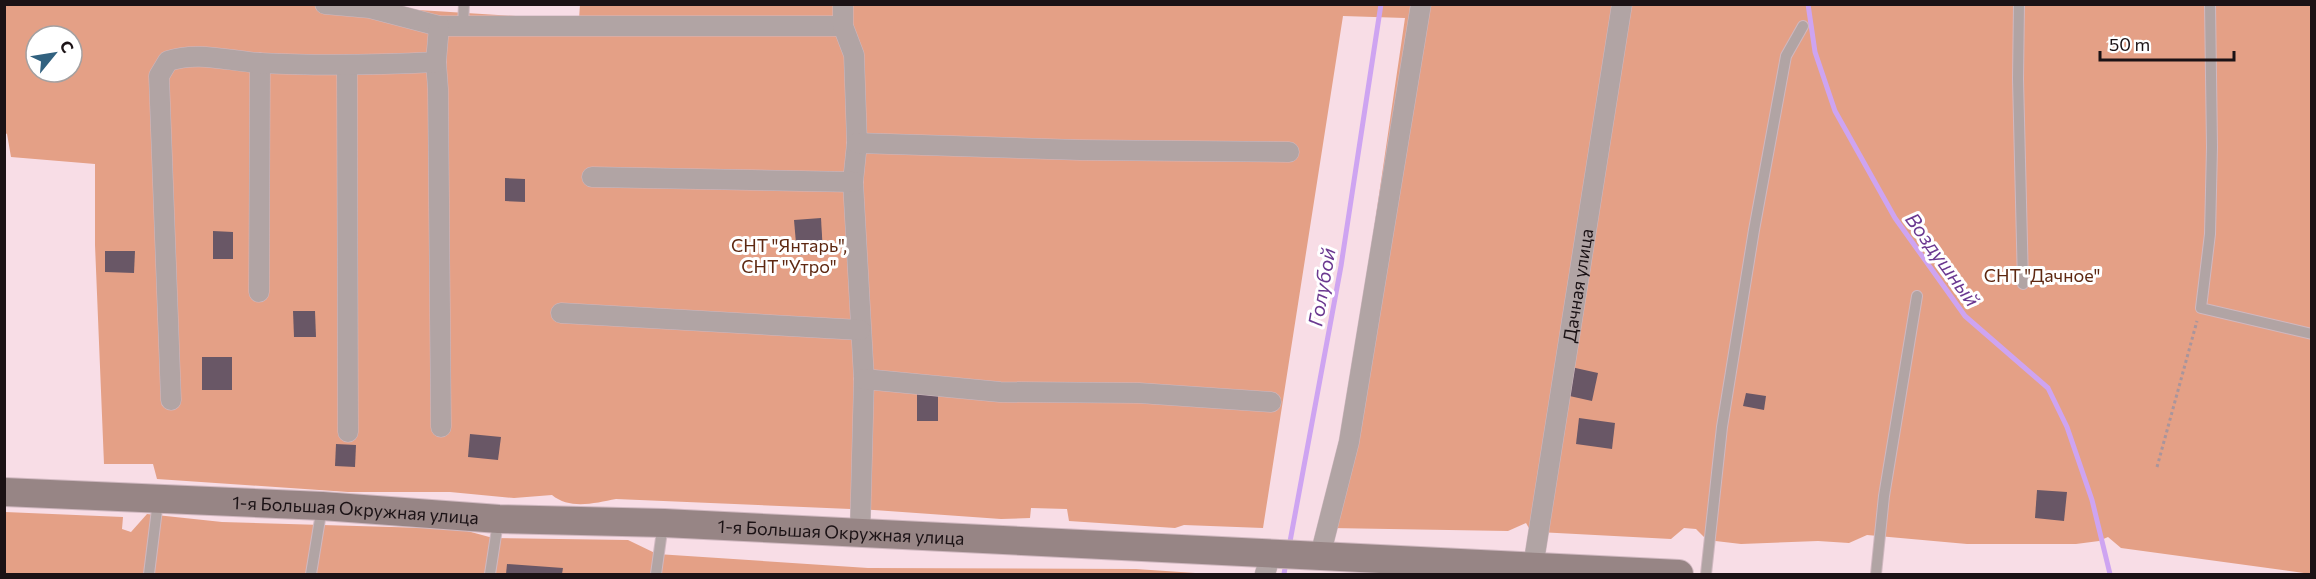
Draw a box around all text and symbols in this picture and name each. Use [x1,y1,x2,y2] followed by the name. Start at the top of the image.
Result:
[24,24,84,84] north arrow
[2100,24,2234,62] scale bar
[2109,33,2150,55] text: 50 m
[56,37,78,56] text: С
[1901,207,1985,311] water label: Воздушный
[1558,227,1597,344] street label: Дачная улица
[731,234,847,277] park label: СНТ "Янтарь", СНТ "Утро"
[1302,245,1340,328] water label: Голубой
[1984,264,2100,286] park label: СНТ "Дачное"
[232,491,480,528] street label: 1-я Большая Окружная улица
[717,515,965,549] street label: 1-я Большая Окружная улица

